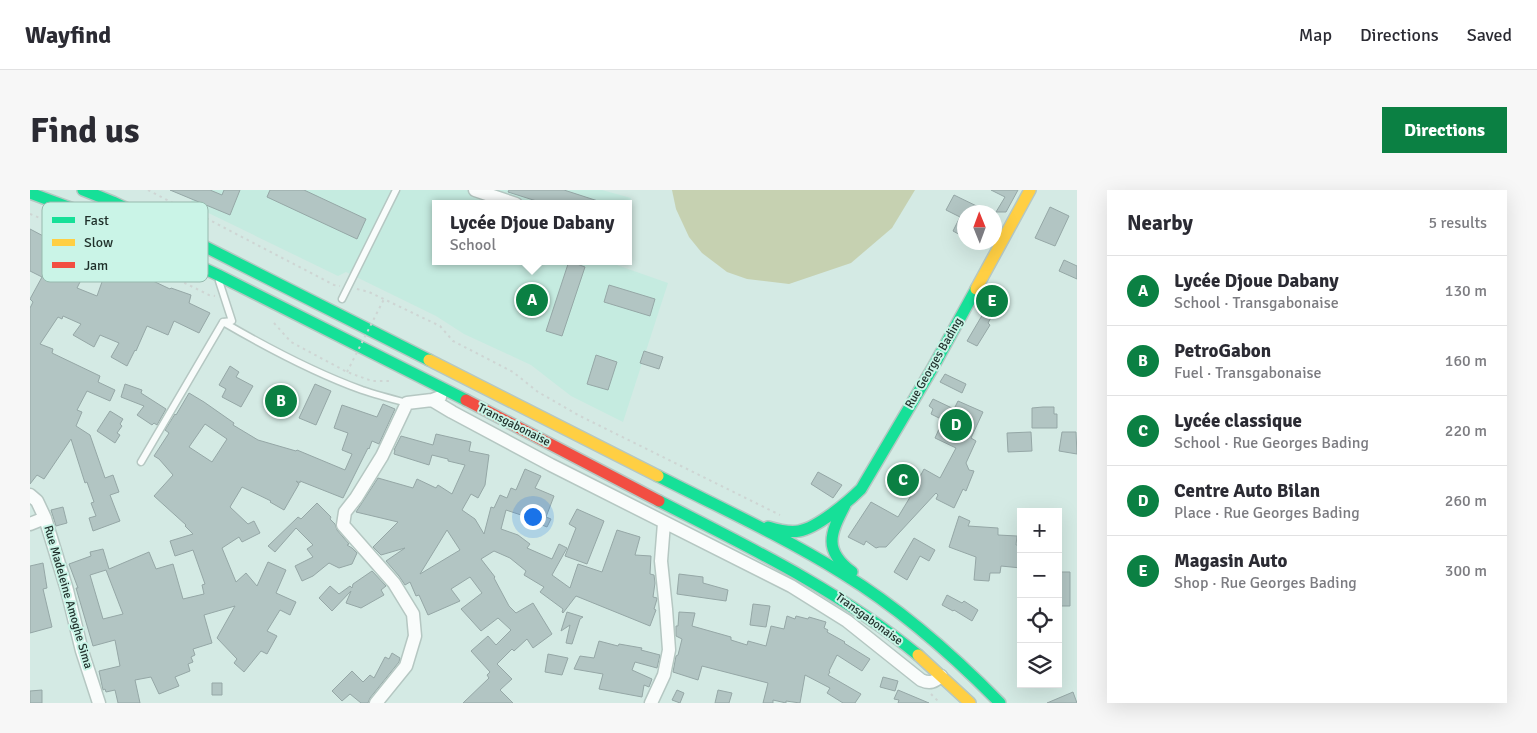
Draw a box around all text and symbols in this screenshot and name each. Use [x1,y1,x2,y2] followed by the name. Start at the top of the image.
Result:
[25,20,111,50] text: Wayfind
[1299,24,1332,46] text: Map
[1360,24,1439,46] text: Directions
[1467,24,1512,46] text: Saved
[1382,107,1507,153] button: Directions
[30,109,140,152] text: Find us
[432,200,632,265] popup
[42,202,208,282] legend
[957,205,1002,250] north arrow
[1127,210,1193,236] text: Nearby
[450,211,614,235] text: Lycée Djoue Dabany
[84,212,109,229] text: Fast
[1428,213,1487,233] text: 5 results
[84,234,113,251] text: Slow
[450,235,496,255] text: School
[84,257,108,274] text: Jam
[1174,269,1339,293] text: Lycée Djoue Dabany
[516,281,548,319] pin: A
[1138,281,1148,301] text: A
[1445,281,1487,301] text: 130 m
[976,282,1008,320] pin: E
[1174,293,1339,313] text: School · Transgabonaise
[902,315,966,411] street label: Rue Georges Bading
[1174,339,1271,363] text: PetroGabon
[1138,351,1148,371] text: B
[1445,351,1487,371] text: 160 m
[1174,363,1322,383] text: Fuel · Transgabonaise
[265,382,297,420] pin: B
[475,400,553,450] street label: Transgabonaise
[940,406,972,444] pin: D
[1174,409,1302,433] text: Lycée classique
[1138,421,1148,441] text: C
[1445,421,1487,441] text: 220 m
[1174,433,1369,453] text: School · Rue Georges Bading
[887,461,919,499] pin: C
[1174,479,1320,503] text: Centre Auto Bilan
[1138,491,1148,511] text: D
[1445,491,1487,511] text: 260 m
[1174,503,1360,523] text: Place · Rue Georges Bading
[520,504,546,530] your location
[1017,508,1062,688] map controls
[1017,508,1062,553] button: +
[40,524,96,670] street label: Rue Madeleine Amoghe Sima
[1174,549,1287,573] text: Magasin Auto
[1017,553,1062,598] button: −
[1138,561,1148,581] text: E
[1445,561,1487,581] text: 300 m
[1174,573,1357,593] text: Shop · Rue Georges Bading
[832,590,906,648] street label: Transgabonaise
[1017,598,1062,643] button: locate
[1017,643,1062,688] button: layers

